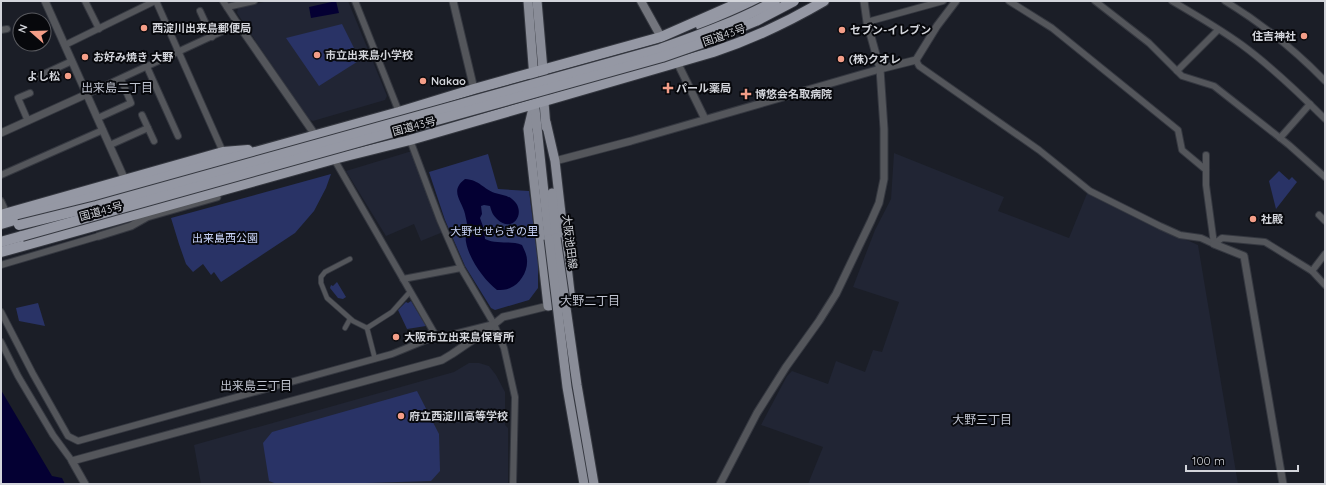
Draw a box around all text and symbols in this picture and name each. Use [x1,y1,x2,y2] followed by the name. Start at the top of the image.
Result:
[12,12,52,52] north arrow
[152,21,251,35] place label: 西淀川出来島郵便局
[701,21,747,49] street label: 国道43号
[15,22,31,35] text: N
[139,23,149,33] marker: 西淀川出来島郵便局
[850,23,931,37] place label: セブン-イレブン
[837,25,847,35] marker: セブン-イレブン
[1252,29,1296,43] place label: 住吉神社
[1299,31,1309,41] marker: 住吉神社
[325,48,413,62] place label: 市立出来島小学校
[93,50,174,64] place label: お好み焼き 大野
[312,50,322,60] marker: 市立出来島小学校
[80,52,90,62] marker: お好み焼き 大野
[849,52,901,66] place label: (株)クオレ
[836,54,846,64] marker: (株)クオレ
[27,69,60,83] place label: よし松
[63,71,73,81] marker: よし松
[431,74,466,88] place label: Nakao
[418,76,428,86] marker: Nakao
[81,80,153,95] district label: 出来島二丁目
[676,81,731,95] place label: パール薬局
[663,83,673,93] marker: パール薬局
[755,87,832,101] place label: 博悠会名取病院
[740,88,752,100] marker: 博悠会名取病院
[391,113,437,139] street label: 国道43号
[78,198,124,224] street label: 国道43号
[1261,212,1283,226] place label: 社殿
[560,214,580,270] street label: 大阪池田線
[1248,214,1258,224] marker: 社殿
[450,224,538,238] park label: 大野せせらぎの里
[192,231,258,245] park label: 出来島西公園
[560,293,620,308] district label: 大野二丁目
[404,330,514,344] place label: 大阪市立出来島保育所
[391,332,401,342] marker: 大阪市立出来島保育所
[220,378,292,393] district label: 出来島三丁目
[409,409,508,423] place label: 府立西淀川高等学校
[396,411,406,421] marker: 府立西淀川高等学校
[952,412,1012,427] district label: 大野三丁目
[1186,447,1298,473] scale bar
[1192,453,1225,468] text: 100 m

